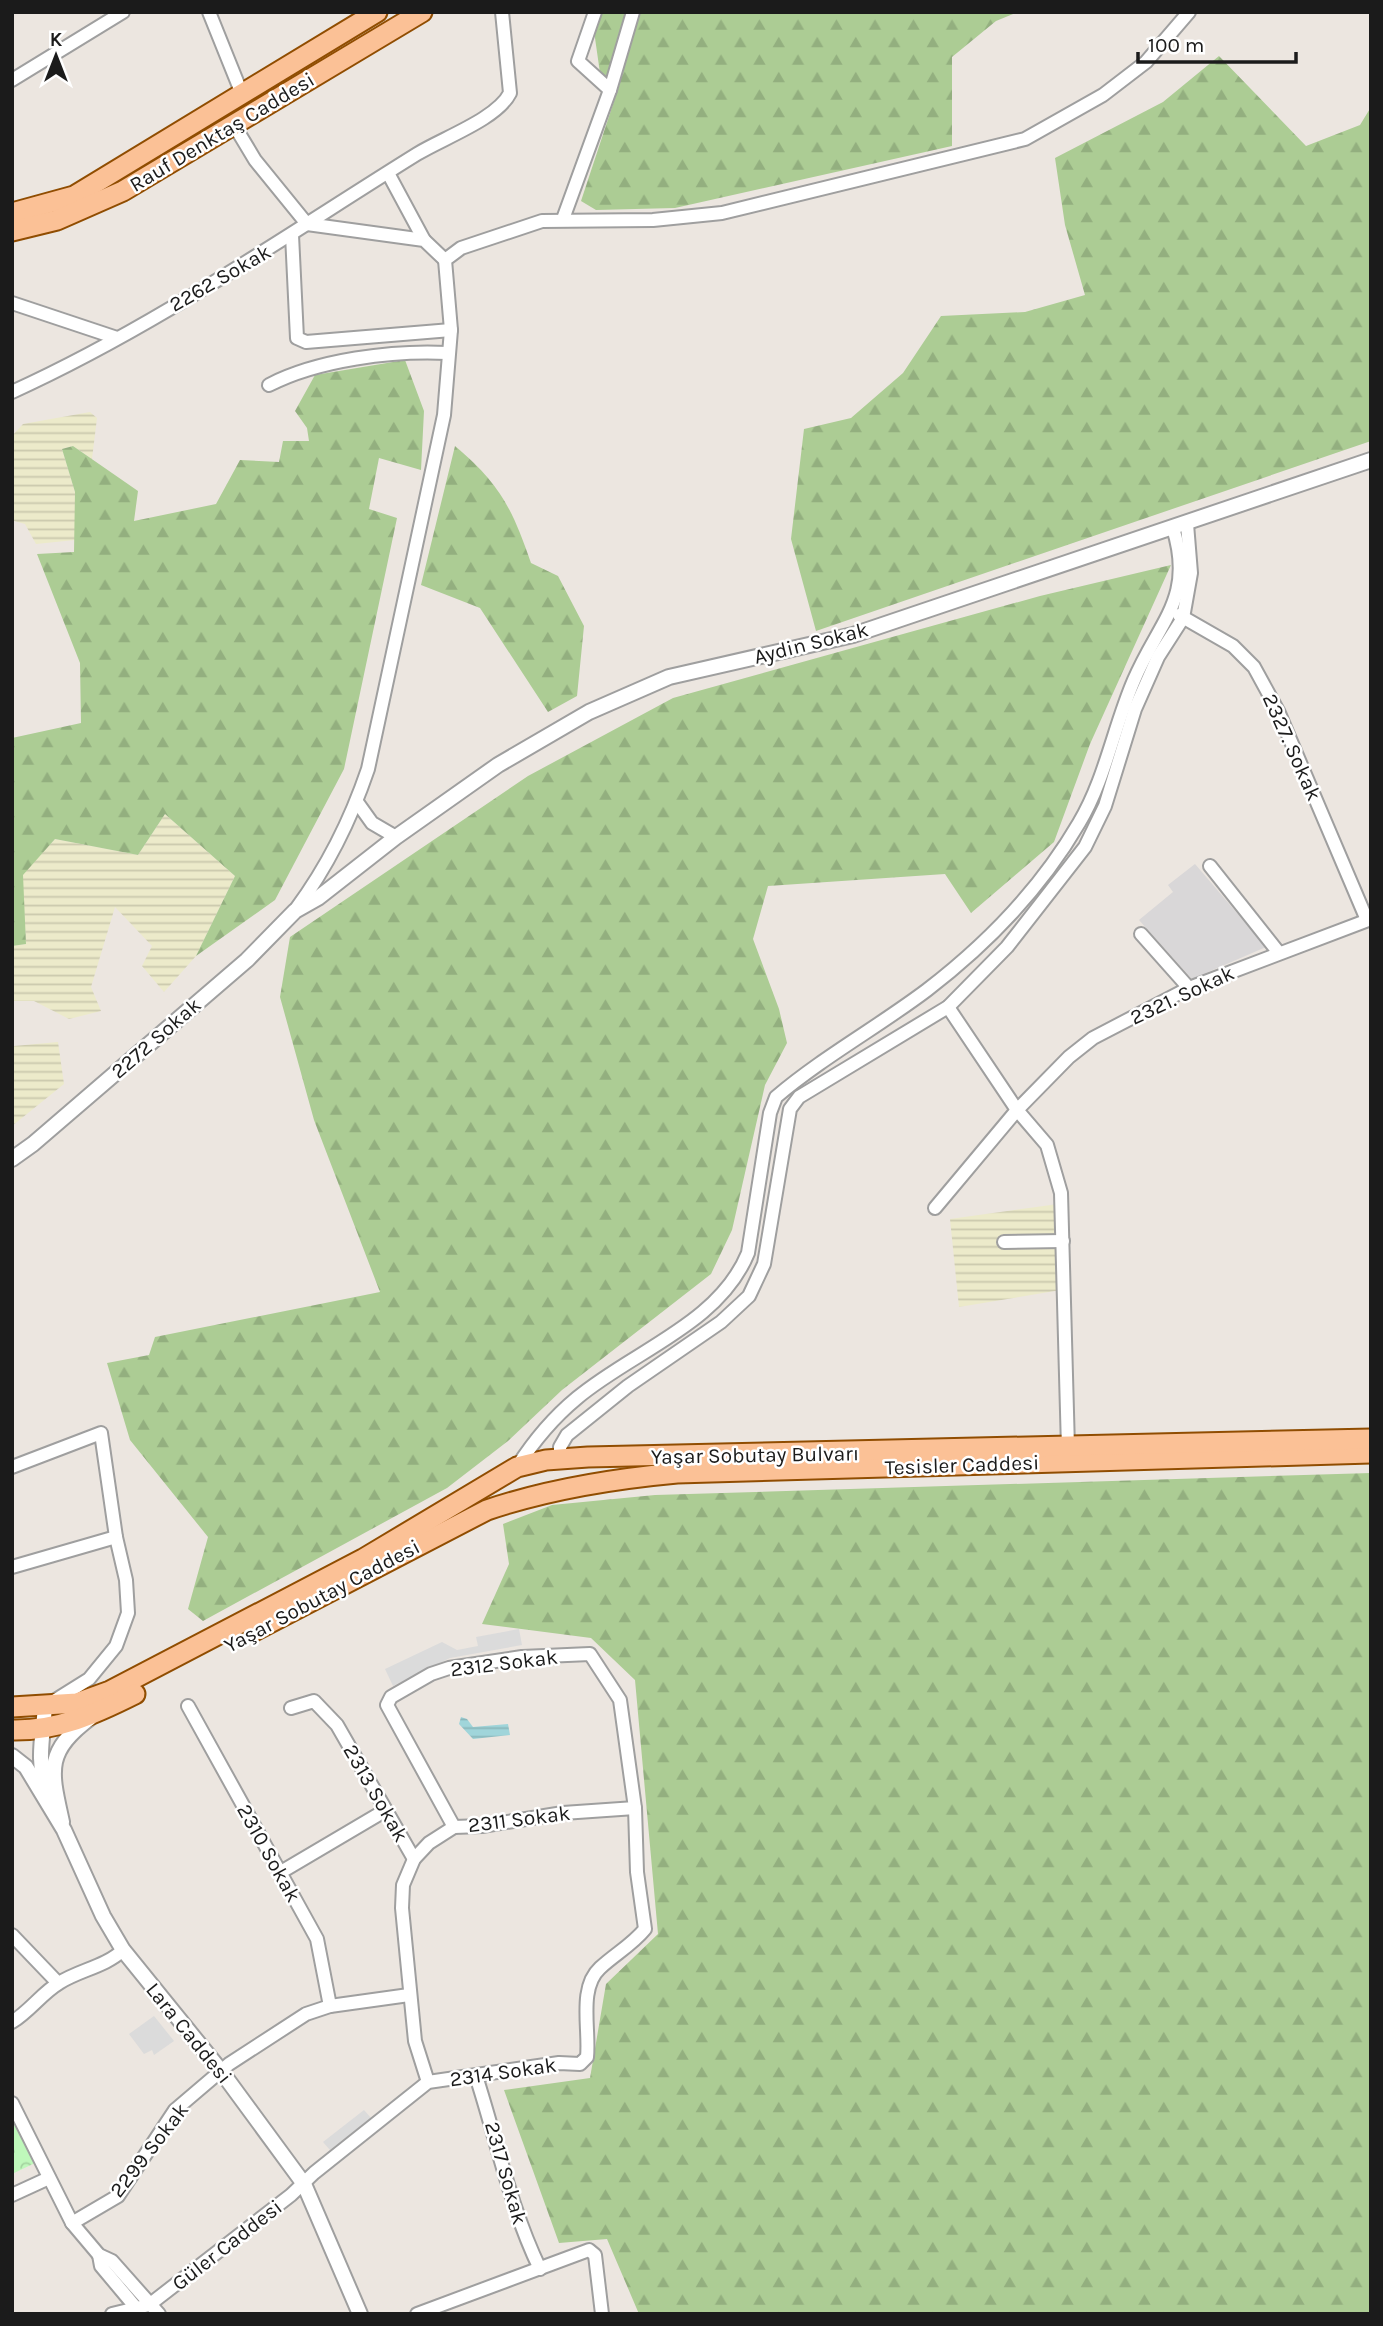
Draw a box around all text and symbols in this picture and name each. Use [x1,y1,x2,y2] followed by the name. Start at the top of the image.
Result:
[21,21,91,91] north arrow
[1138,21,1296,65] scale bar
[50,29,63,51] text: K
[1148,33,1205,57] text: 100 m
[125,67,319,197] street label: Rauf Denktaş Caddesi
[165,239,275,317] street label: 2262 Sokak
[751,617,871,669] street label: Aydin Sokak
[1258,690,1326,804] street label: 2327. Sokak
[1126,960,1238,1030] street label: 2321. Sokak
[106,993,206,1083] street label: 2272 Sokak
[651,1441,859,1469] street label: Yaşar Sobutay Bulvarı
[884,1450,1040,1480] street label: Tesisler Caddesi
[220,1534,424,1658] street label: Yaşar Sobutay Caddesi
[449,1644,559,1681] street label: 2312 Sokak
[339,1740,414,1846] street label: 2313 Sokak
[232,1800,306,1906] street label: 2310 Sokak
[466,1801,572,1837] street label: 2311 Sokak
[141,1978,237,2088] street label: Lara Caddesi
[448,2053,558,2091] street label: 2314 Sokak
[105,2098,193,2202] street label: 2299 Sokak
[480,2119,532,2227] street label: 2317 Sokak
[167,2195,287,2295] street label: Güler Caddesi

